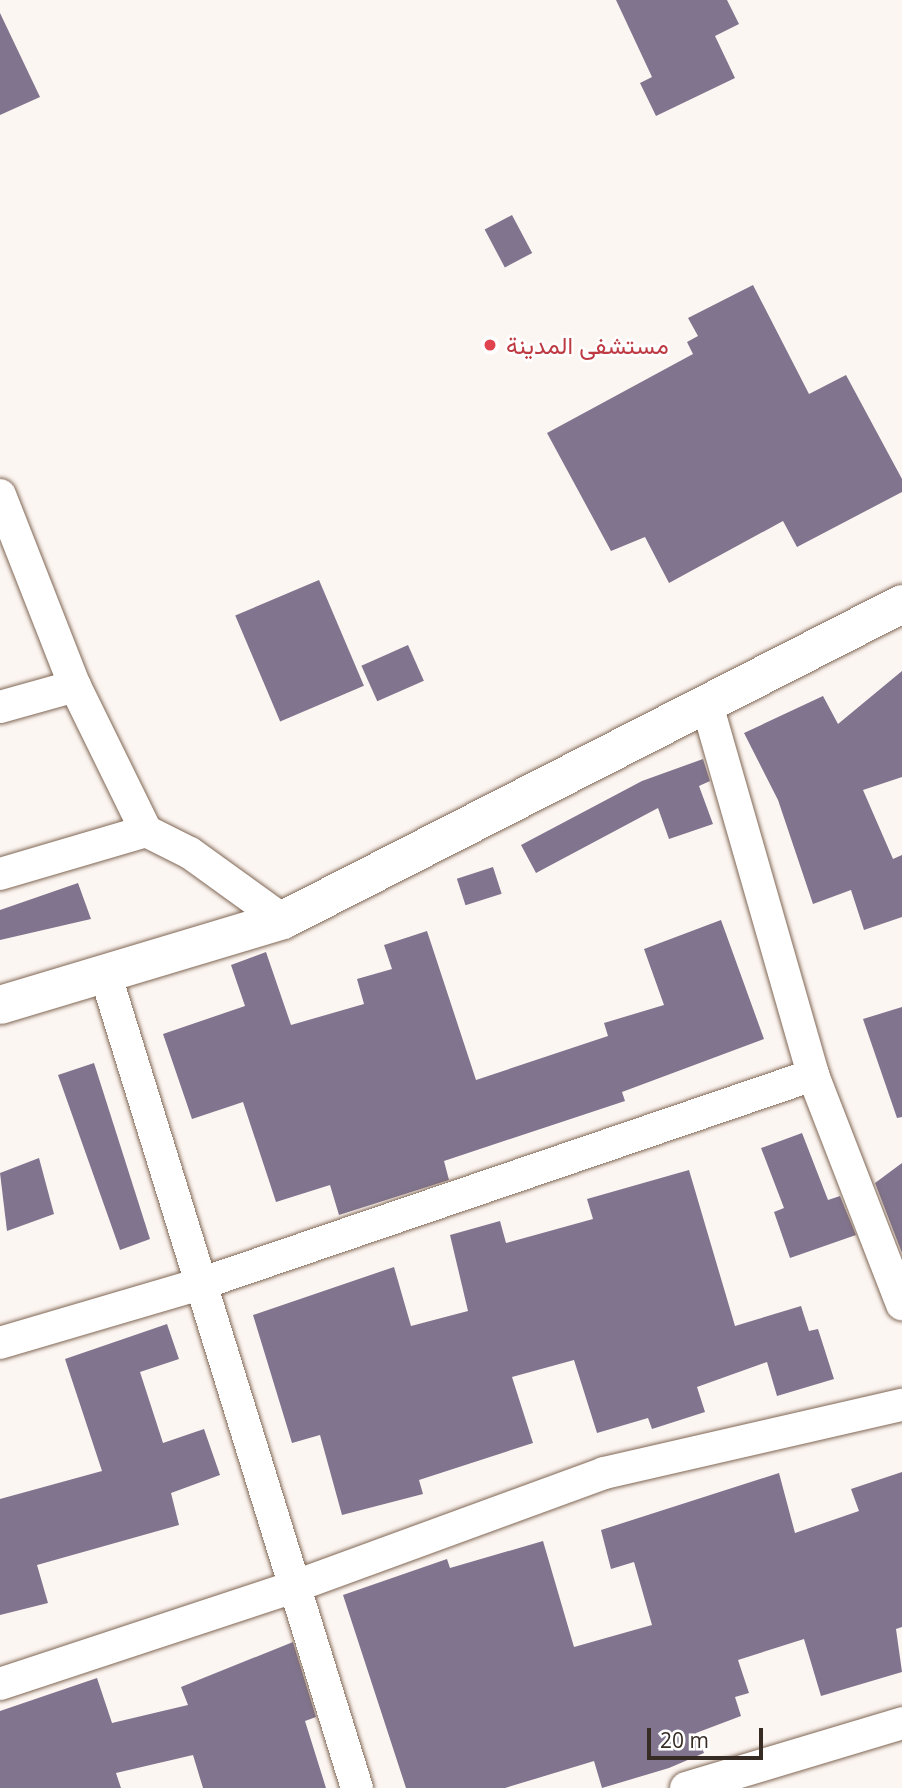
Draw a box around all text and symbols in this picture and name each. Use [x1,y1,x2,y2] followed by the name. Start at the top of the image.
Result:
[506,331,669,359] place label: مستشفى المدينة
[480,335,500,355] marker: مستشفى المدينة
[650,1714,766,1758] scale bar
[660,1726,709,1754] text: 20 m

